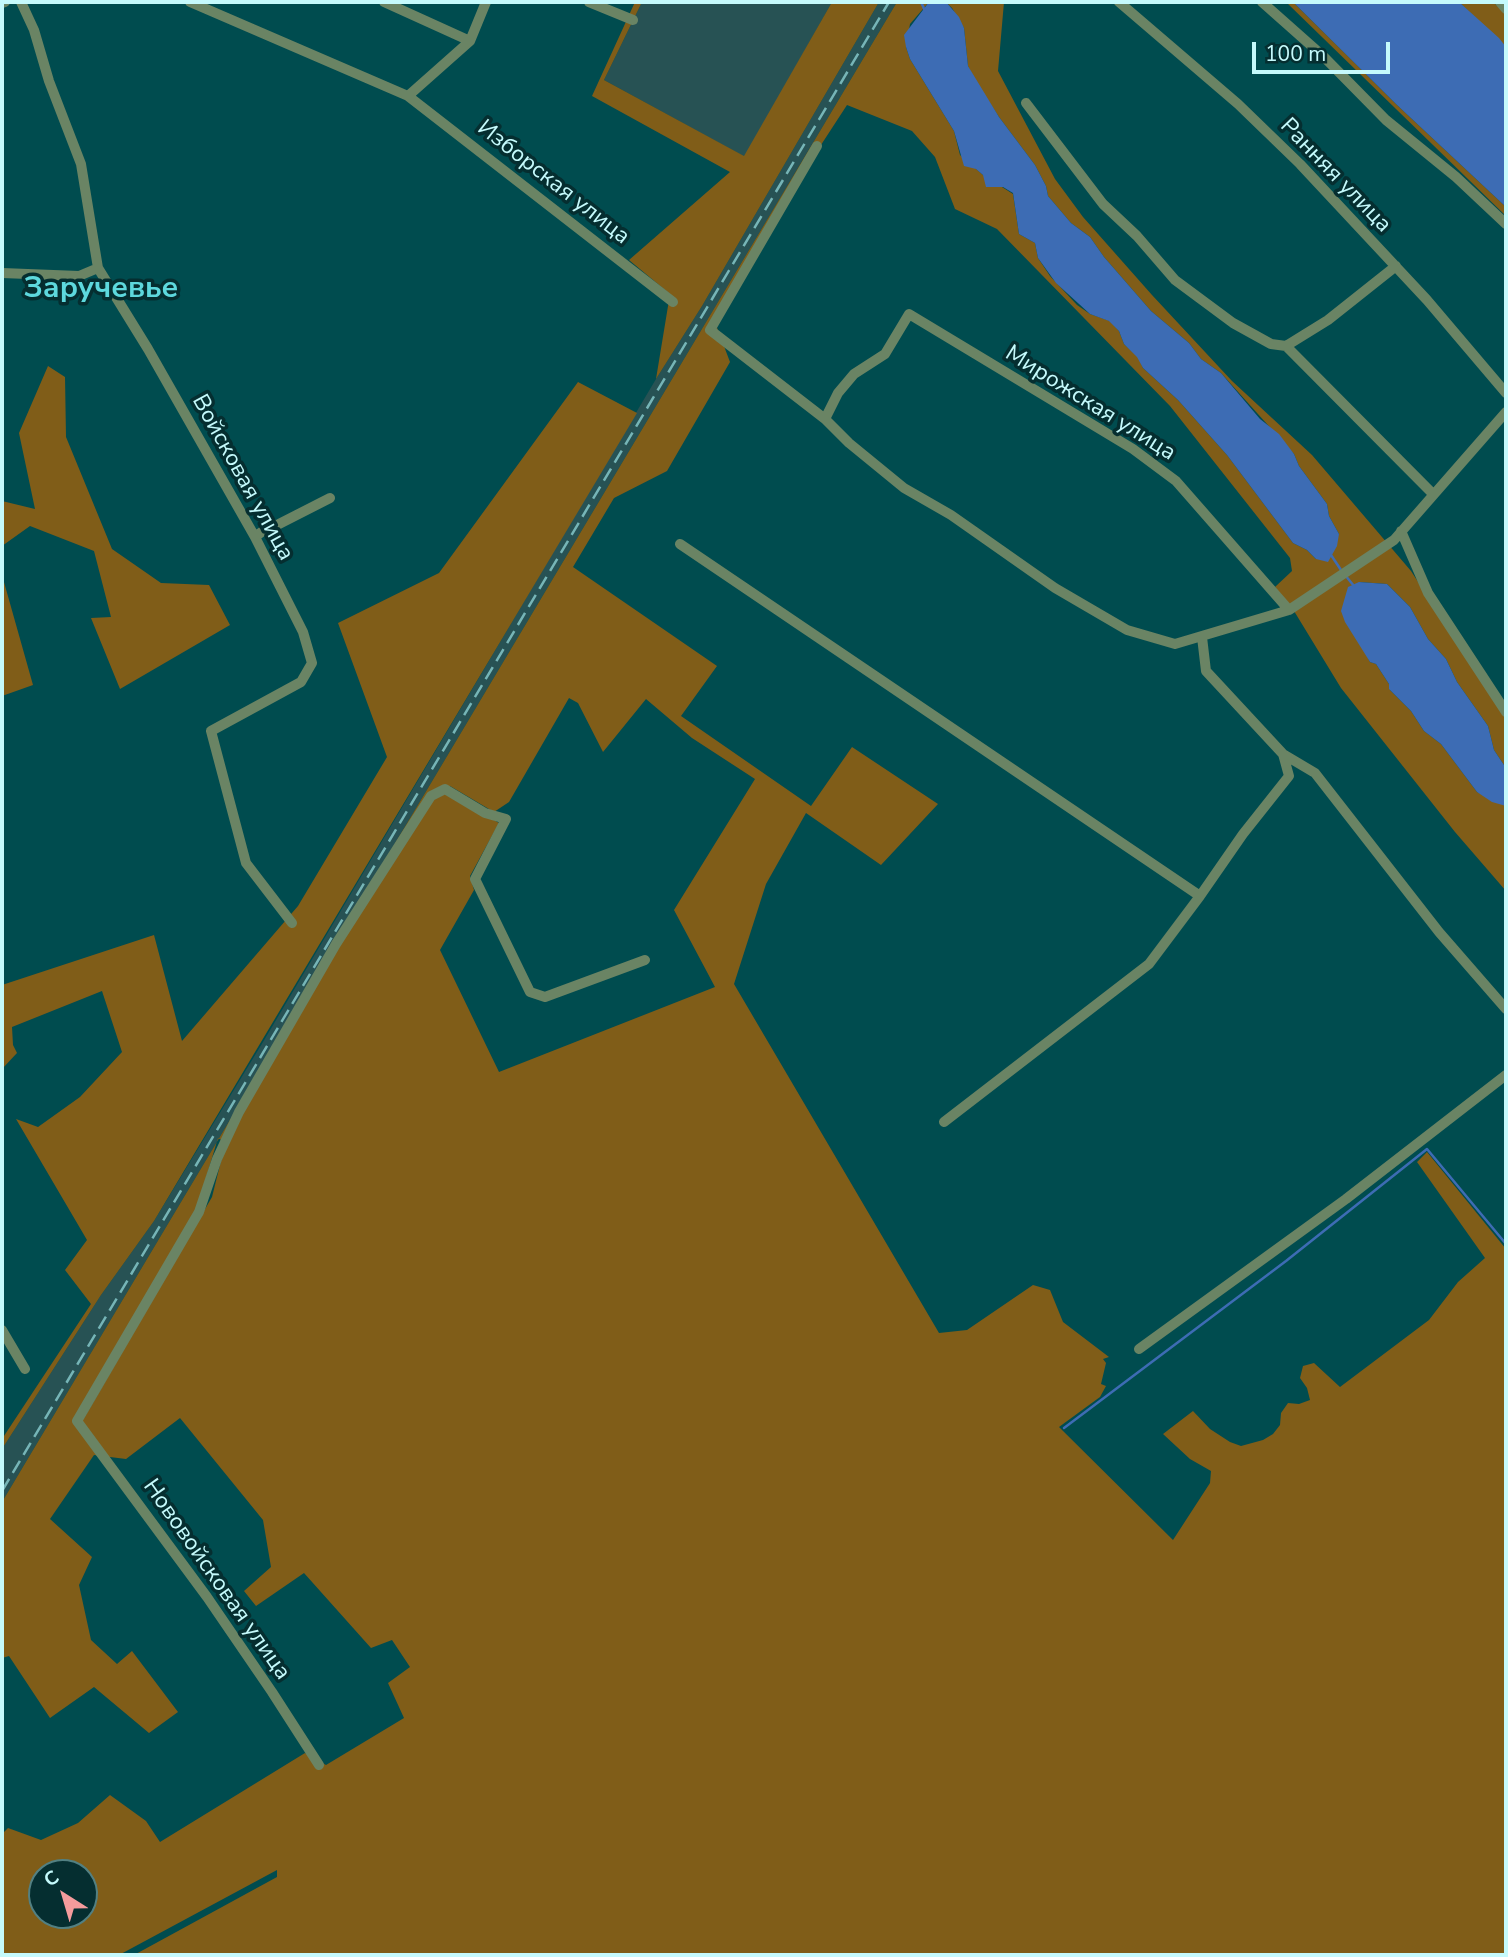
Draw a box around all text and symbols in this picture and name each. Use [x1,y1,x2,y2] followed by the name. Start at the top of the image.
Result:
[1256,28,1394,72] scale bar
[1265,40,1326,68] text: 100 m
[1273,113,1397,239] street label: Ранняя улица
[471,115,635,251] street label: Изборская улица
[24,272,178,308] district label: Заручевье
[1000,340,1180,468] street label: Мирожская улица
[185,390,299,566] street label: Войсковая улица
[136,1474,296,1686] street label: Нововойсковая улица
[28,1859,98,1929] north arrow
[39,1865,65,1893] text: С

